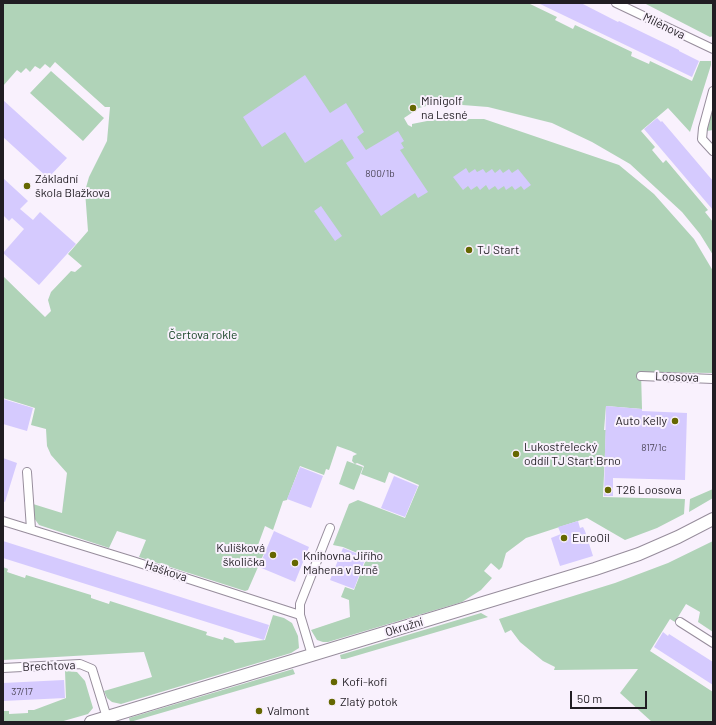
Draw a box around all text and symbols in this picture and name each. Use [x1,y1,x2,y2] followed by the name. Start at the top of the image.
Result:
[641,10,687,42] street label: Milénova
[421,94,468,122] place label: Minigolf na Lesné
[408,103,418,113] marker: Minigolf na Lesné
[365,168,395,180] house number: 800/1b
[35,172,110,200] place label: Základní škola Blažkova
[22,181,32,191] marker: Základní škola Blažkova
[477,243,519,257] place label: TJ Start
[464,245,474,255] marker: TJ Start
[169,328,237,342] park label: Čertova rokle
[655,369,699,385] street label: Loosova
[616,414,667,428] place label: Auto Kelly
[670,416,680,426] marker: Auto Kelly
[524,440,621,468] place label: Lukostřelecký oddíl TJ Start Brno
[641,442,667,454] house number: 817/1c
[511,449,521,459] marker: Lukostřelecký oddíl TJ Start Brno
[616,483,682,497] place label: T26 Loosova
[603,485,613,495] marker: T26 Loosova
[572,531,610,545] place label: EuroOil
[559,533,569,543] marker: EuroOil
[216,541,265,569] place label: Kulíšková školička
[303,549,383,577] place label: Knihovna Jiřího Mahena v Brně
[268,550,278,560] marker: Kulíšková školička
[143,557,189,585] street label: Haškova
[290,558,300,568] marker: Knihovna Jiřího Mahena v Brně
[383,614,425,640] street label: Okružní
[22,658,76,674] street label: Brechtova
[342,675,387,689] place label: Kofi-kofi
[329,677,339,687] marker: Kofi-kofi
[572,683,649,709] scale bar
[11,686,33,698] house number: 37/17
[577,691,602,705] text: 50 m
[340,695,397,709] place label: Zlatý potok
[327,697,337,707] marker: Zlatý potok
[267,704,310,718] place label: Valmont
[254,706,264,716] marker: Valmont

